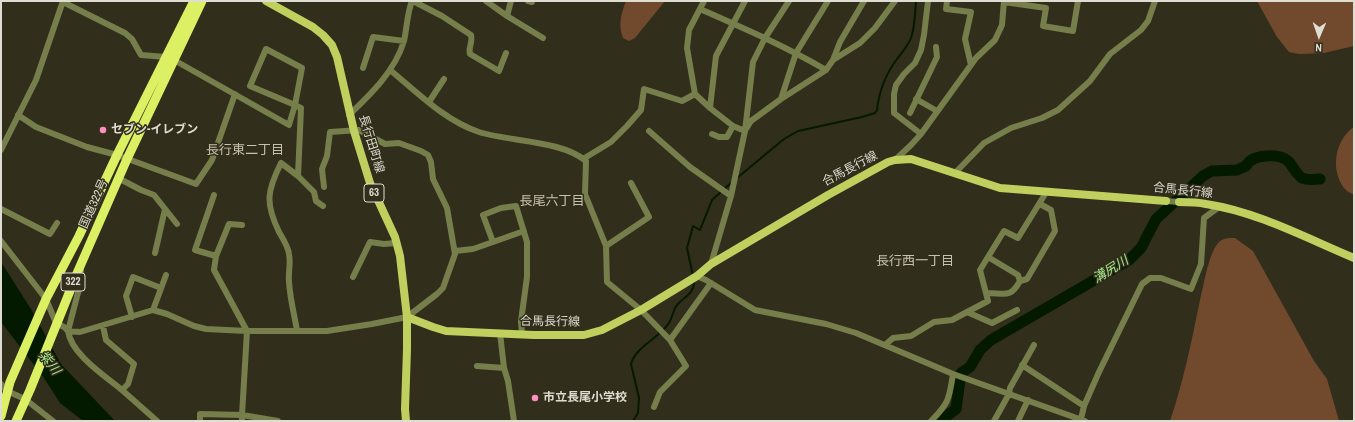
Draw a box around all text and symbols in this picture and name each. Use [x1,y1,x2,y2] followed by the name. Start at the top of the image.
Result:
[1299,16,1339,56] north arrow
[1315,41,1322,55] text: N
[355,113,387,175] street label: 長行田町線
[111,123,198,137] place label: セブン-イレブン
[98,125,108,135] marker: セブン-イレブン
[206,143,284,159] district label: 長行東二丁目
[820,149,880,189] street label: 合馬長行線
[77,177,111,231] street label: 国道322号
[1152,181,1214,201] street label: 合馬長行線
[364,184,384,202] road number: 63
[520,194,584,210] district label: 長尾六丁目
[1090,253,1132,287] water label: 溝尻川
[876,254,954,270] district label: 長行西一丁目
[61,273,85,291] road number: 322
[520,314,580,330] street label: 合馬長行線
[35,348,63,378] water label: 紫川
[543,391,627,405] place label: 市立長尾小学校
[530,393,540,403] marker: 市立長尾小学校

